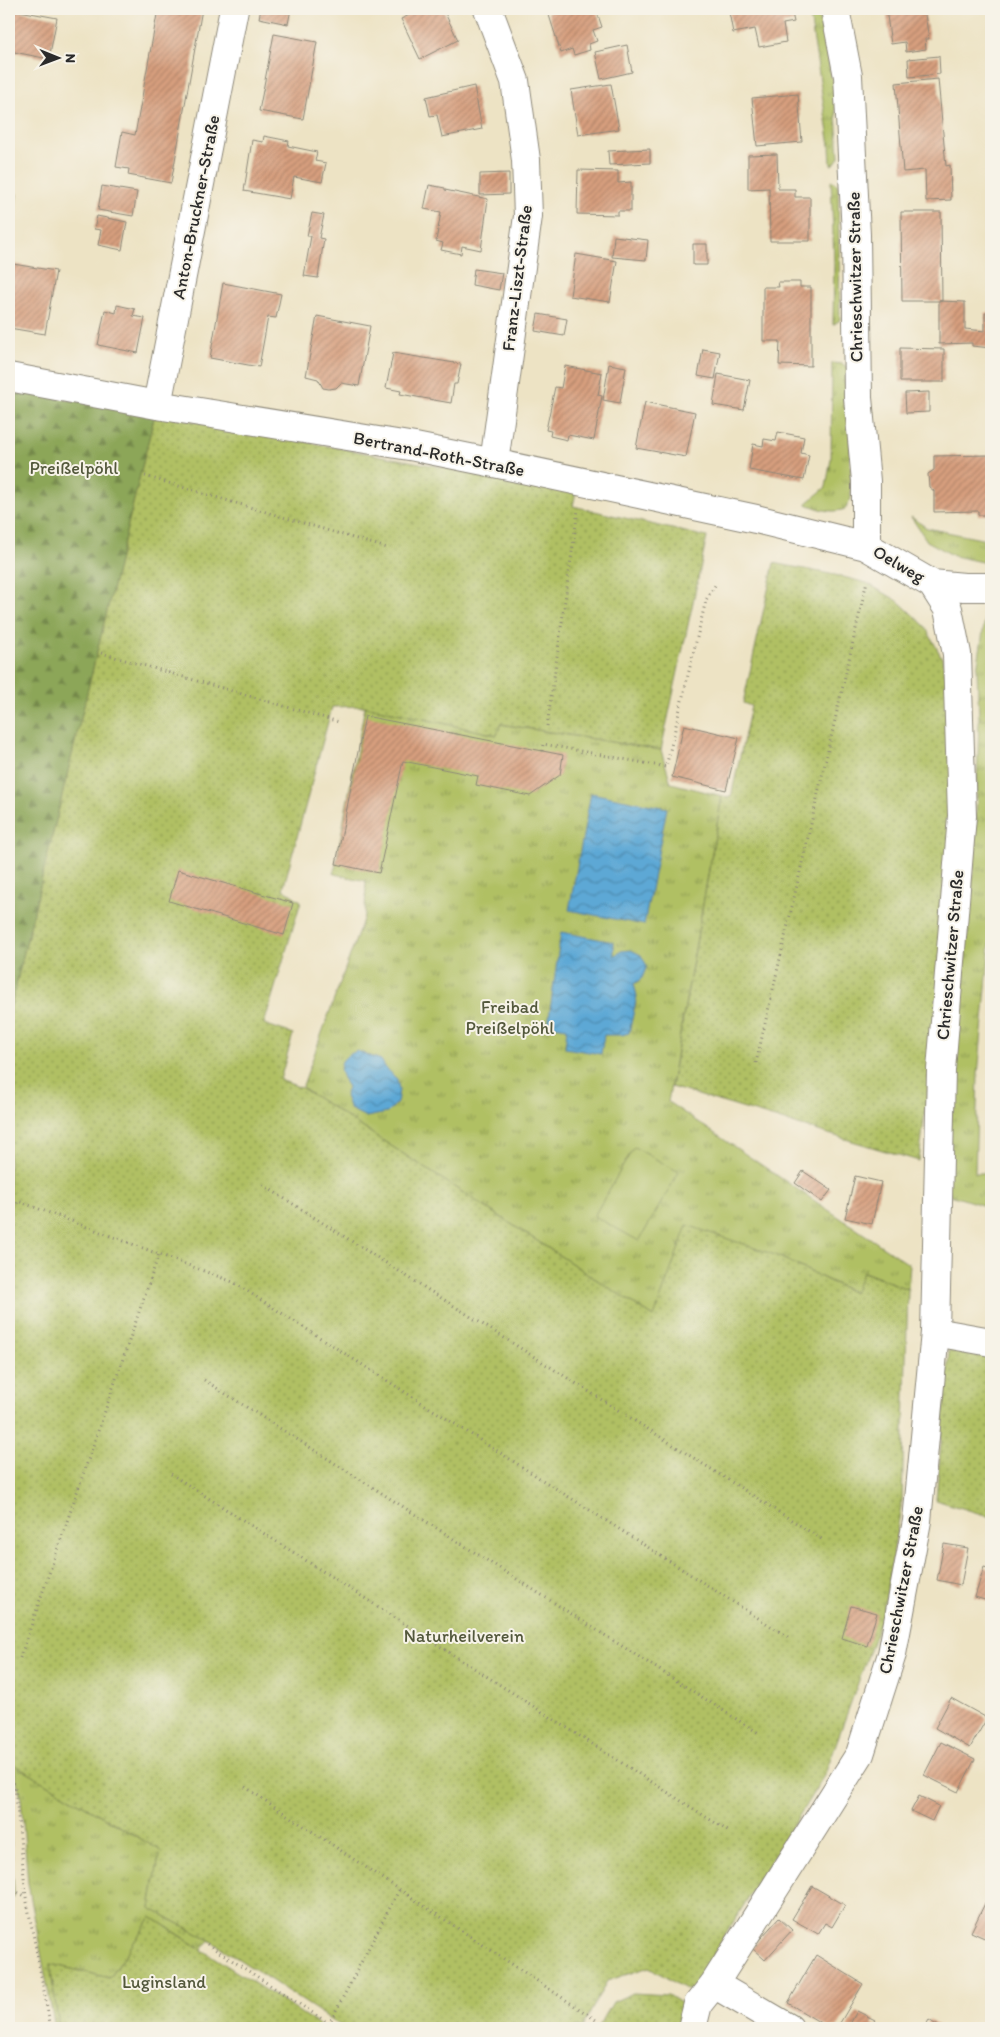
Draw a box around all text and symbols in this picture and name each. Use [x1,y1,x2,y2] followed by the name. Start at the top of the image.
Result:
[32,32,82,82] north arrow
[62,53,79,63] text: N
[167,113,225,301] street label: Anton-Bruckner-Straße
[843,191,867,363] street label: Chrieschwitzer Straße
[497,204,537,352] street label: Franz-Liszt-Straße
[352,427,526,481] street label: Bertrand-Roth-Straße
[30,457,118,479] park label: Preißelpöhl
[869,540,930,588] street label: Oelweg
[932,869,968,1041] street label: Chrieschwitzer Straße
[466,996,554,1039] park label: Freibad Preißelpöhl
[874,1504,928,1676] street label: Chrieschwitzer Straße
[404,1625,524,1647] park label: Naturheilverein
[122,1971,206,1993] park label: Luginsland

